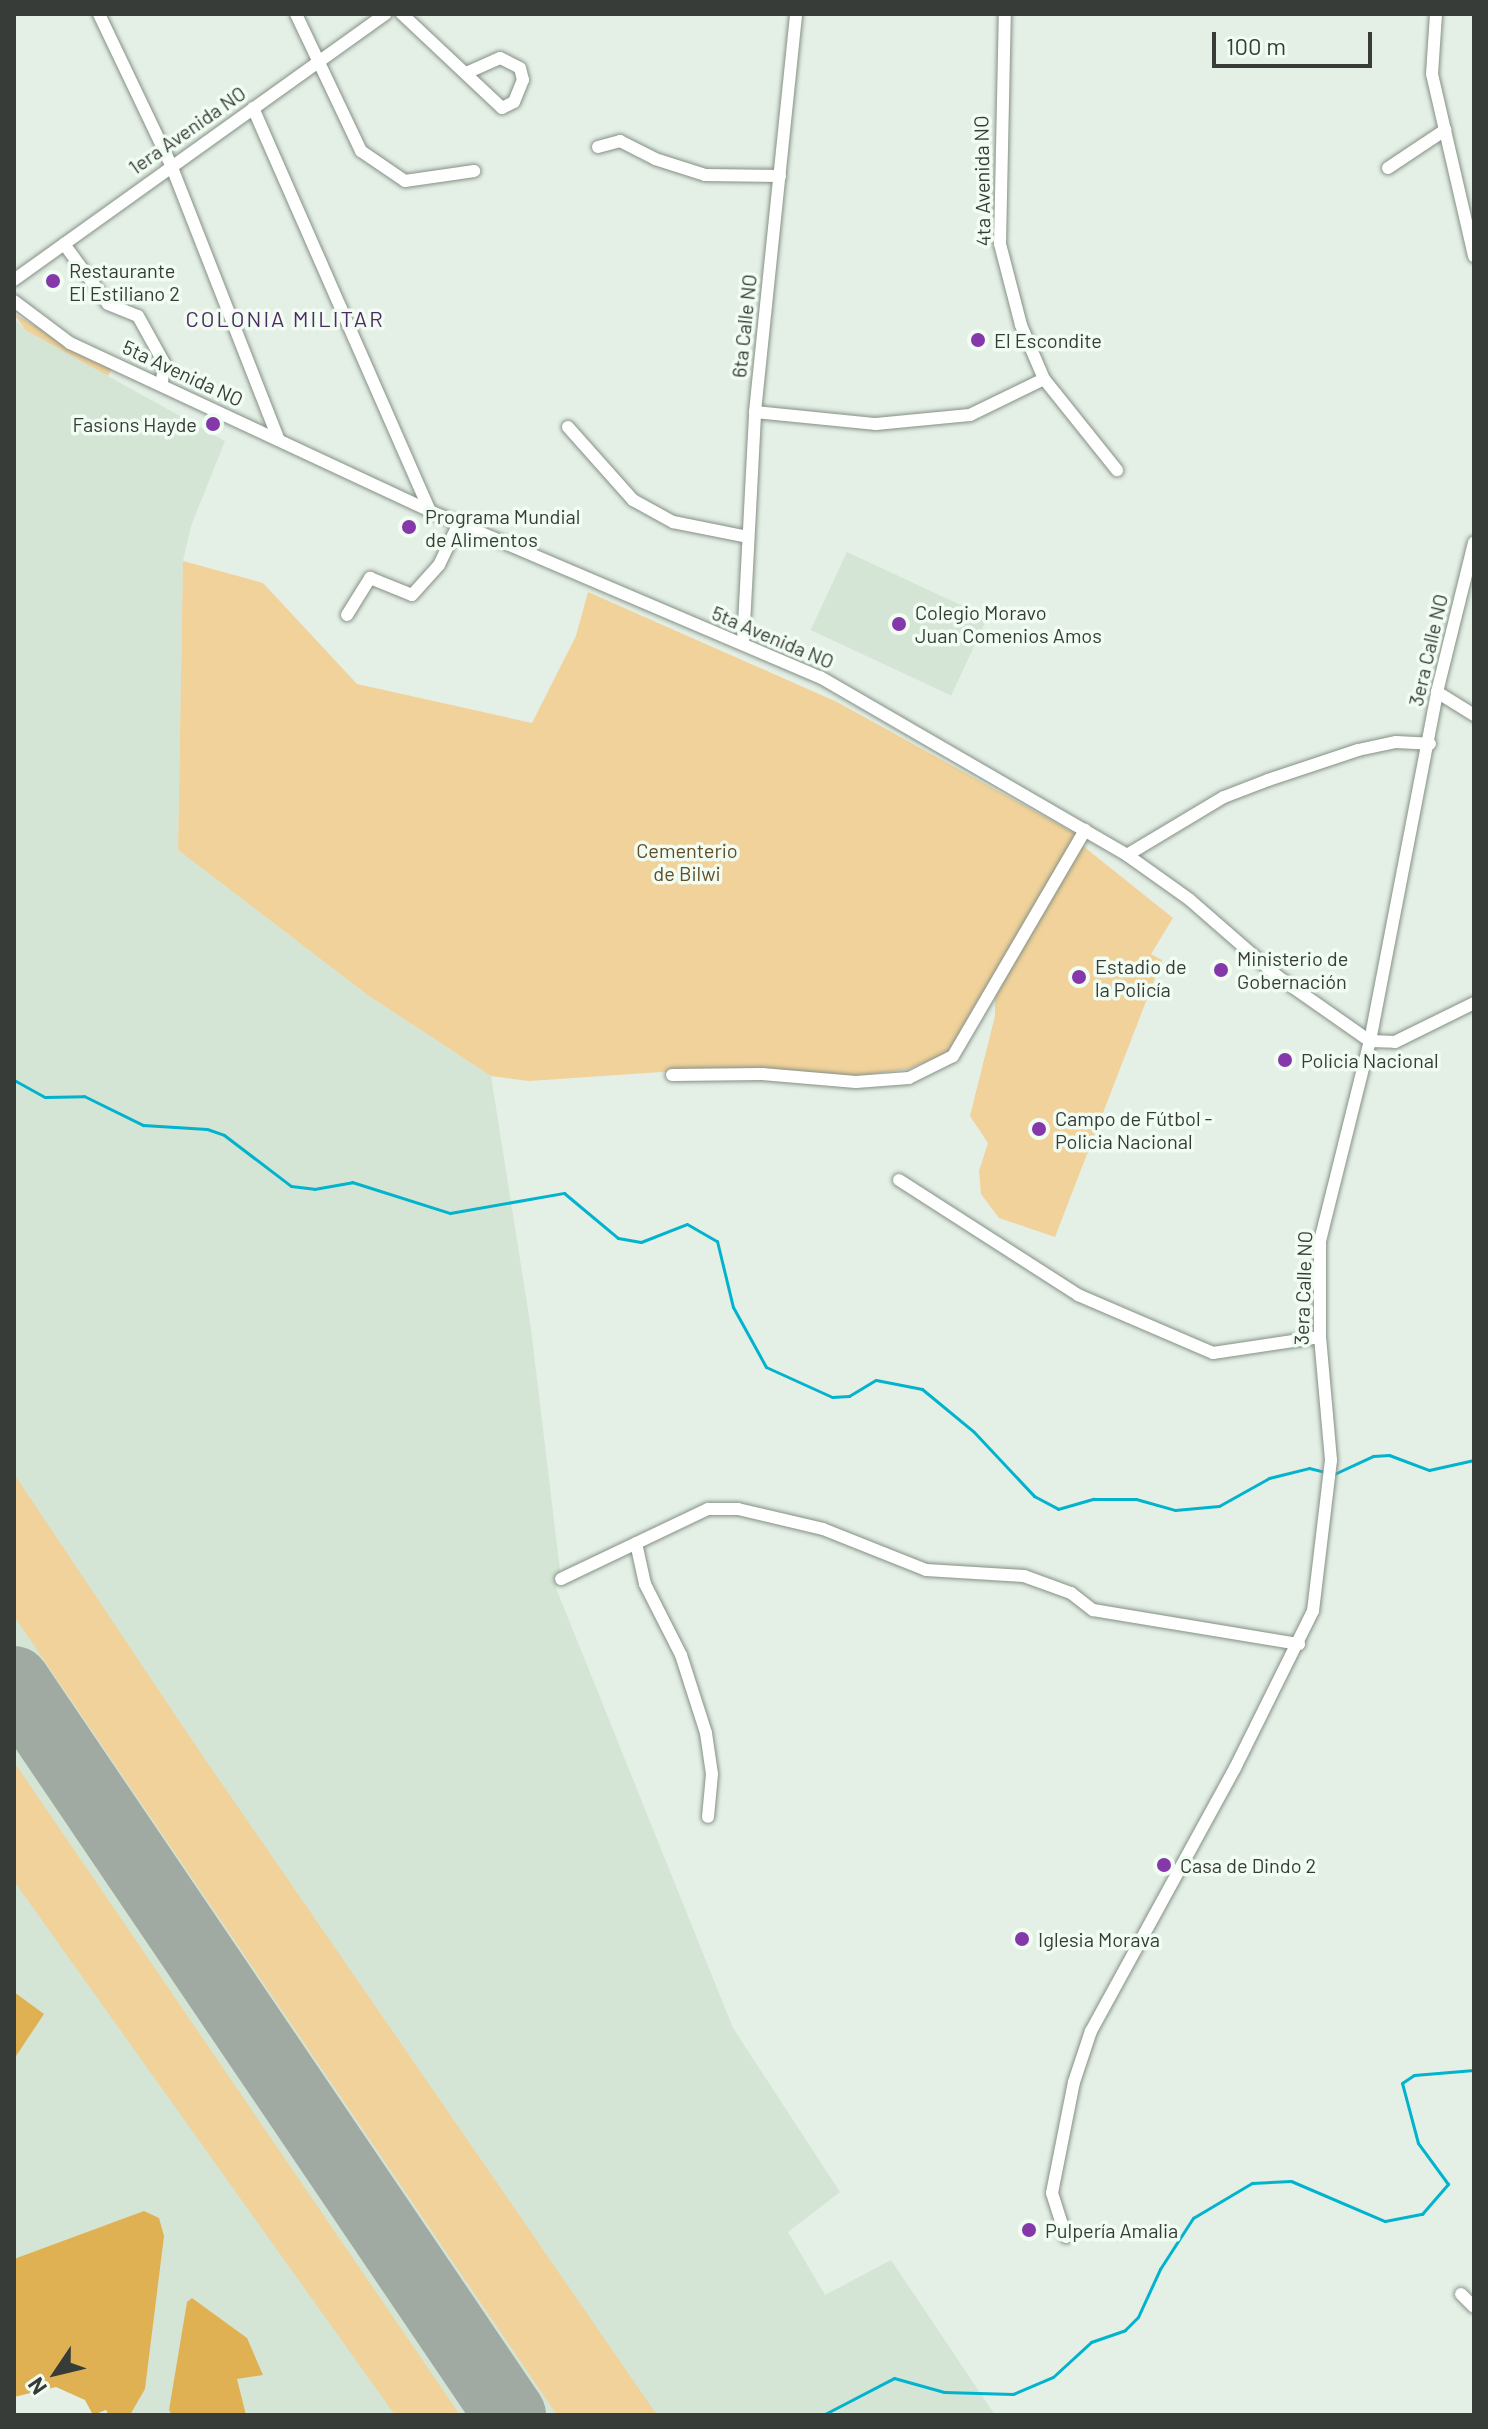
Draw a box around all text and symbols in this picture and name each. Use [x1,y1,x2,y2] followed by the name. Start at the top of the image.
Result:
[1216,16,1376,66] scale bar
[1226,31,1286,60] text: 100 m
[124,81,250,179] street label: 1era Avenida NO
[969,115,995,247] street label: 4ta Avenida NO
[69,258,180,305] place label: Restaurante El Estiliano 2
[44,272,62,290] marker: Restaurante El Estiliano 2
[727,273,761,379] street label: 6ta Calle NO
[185,306,385,332] district label: COLONIA MILITAR
[994,328,1102,352] place label: El Escondite
[969,331,987,349] marker: El Escondite
[119,335,247,411] street label: 5ta Avenida NO
[72,412,197,436] place label: Fasions Hayde
[204,415,222,433] marker: Fasions Hayde
[425,504,580,551] place label: Programa Mundial de Alimentos
[400,518,418,536] marker: Programa Mundial de Alimentos
[1403,592,1453,708] street label: 3era Calle NO
[915,600,1102,647] place label: Colegio Moravo Juan Comenios Amos
[708,601,838,673] street label: 5ta Avenida NO
[890,615,908,633] marker: Colegio Moravo Juan Comenios Amos
[636,839,738,886] park label: Cementerio de Bilwi
[1237,946,1348,993] place label: Ministerio de Gobernación
[1095,954,1187,1001] place label: Estadio de la Policía
[1212,961,1230,979] marker: Ministerio de Gobernación
[1070,968,1088,986] marker: Estadio de la Policía
[1301,1048,1439,1072] place label: Policia Nacional
[1276,1051,1294,1069] marker: Policia Nacional
[1055,1106,1212,1153] place label: Campo de Fútbol - Policia Nacional
[1030,1120,1048,1138] marker: Campo de Fútbol - Policia Nacional
[1289,1230,1317,1346] street label: 3era Calle NO
[1180,1853,1316,1877] place label: Casa de Dindo 2
[1155,1856,1173,1874] marker: Casa de Dindo 2
[1038,1927,1160,1951] place label: Iglesia Morava
[1013,1930,1031,1948] marker: Iglesia Morava
[1045,2218,1178,2242] place label: Pulpería Amalia
[1020,2221,1038,2239] marker: Pulpería Amalia
[16,2333,96,2413] north arrow
[21,2373,51,2400] text: N

